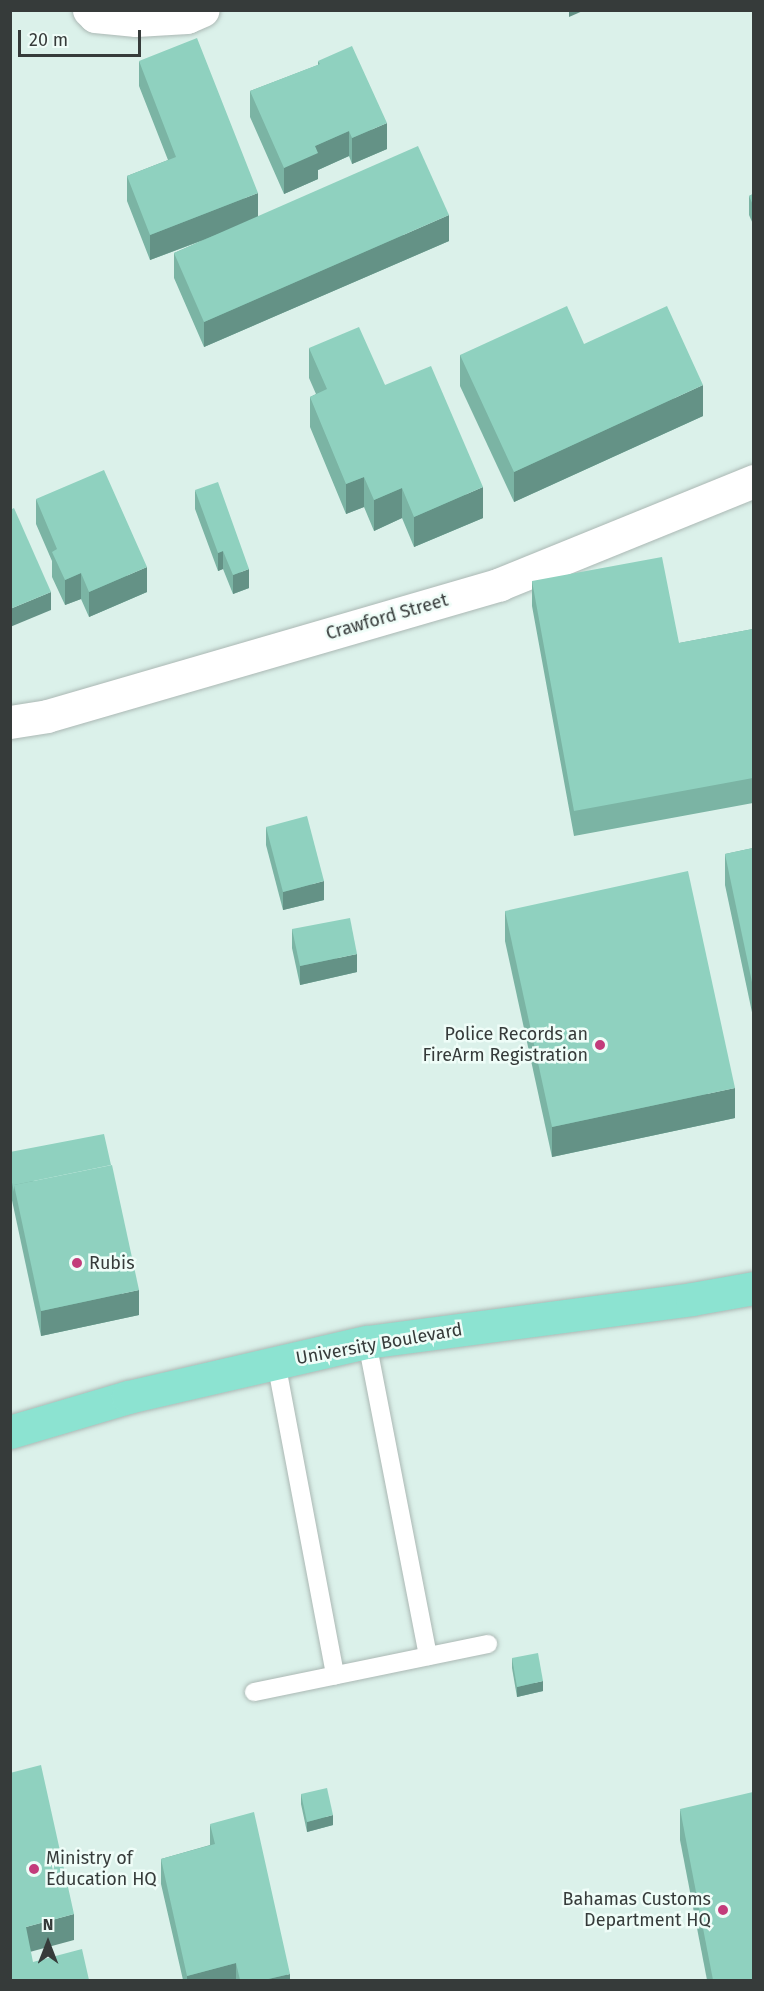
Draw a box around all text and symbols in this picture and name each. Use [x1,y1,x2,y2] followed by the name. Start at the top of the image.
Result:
[21,18,144,56] scale bar
[29,29,68,51] text: 20 m
[324,589,450,645] street label: Crawford Street
[423,1024,588,1066] place label: Police Records an FireArm Registration
[593,1038,607,1052] marker: Police Records an FireArm Registration
[89,1252,135,1274] place label: Rubis
[70,1256,84,1270] marker: Rubis
[294,1319,464,1369] street label: University Boulevard
[46,1848,157,1890] place label: Ministry of Education HQ
[27,1862,41,1876] marker: Ministry of Education HQ
[562,1889,711,1932] place label: Bahamas Customs Department HQ
[716,1903,730,1917] marker: Bahamas Customs Department HQ
[18,1913,78,1973] north arrow
[43,1915,53,1934] text: N

